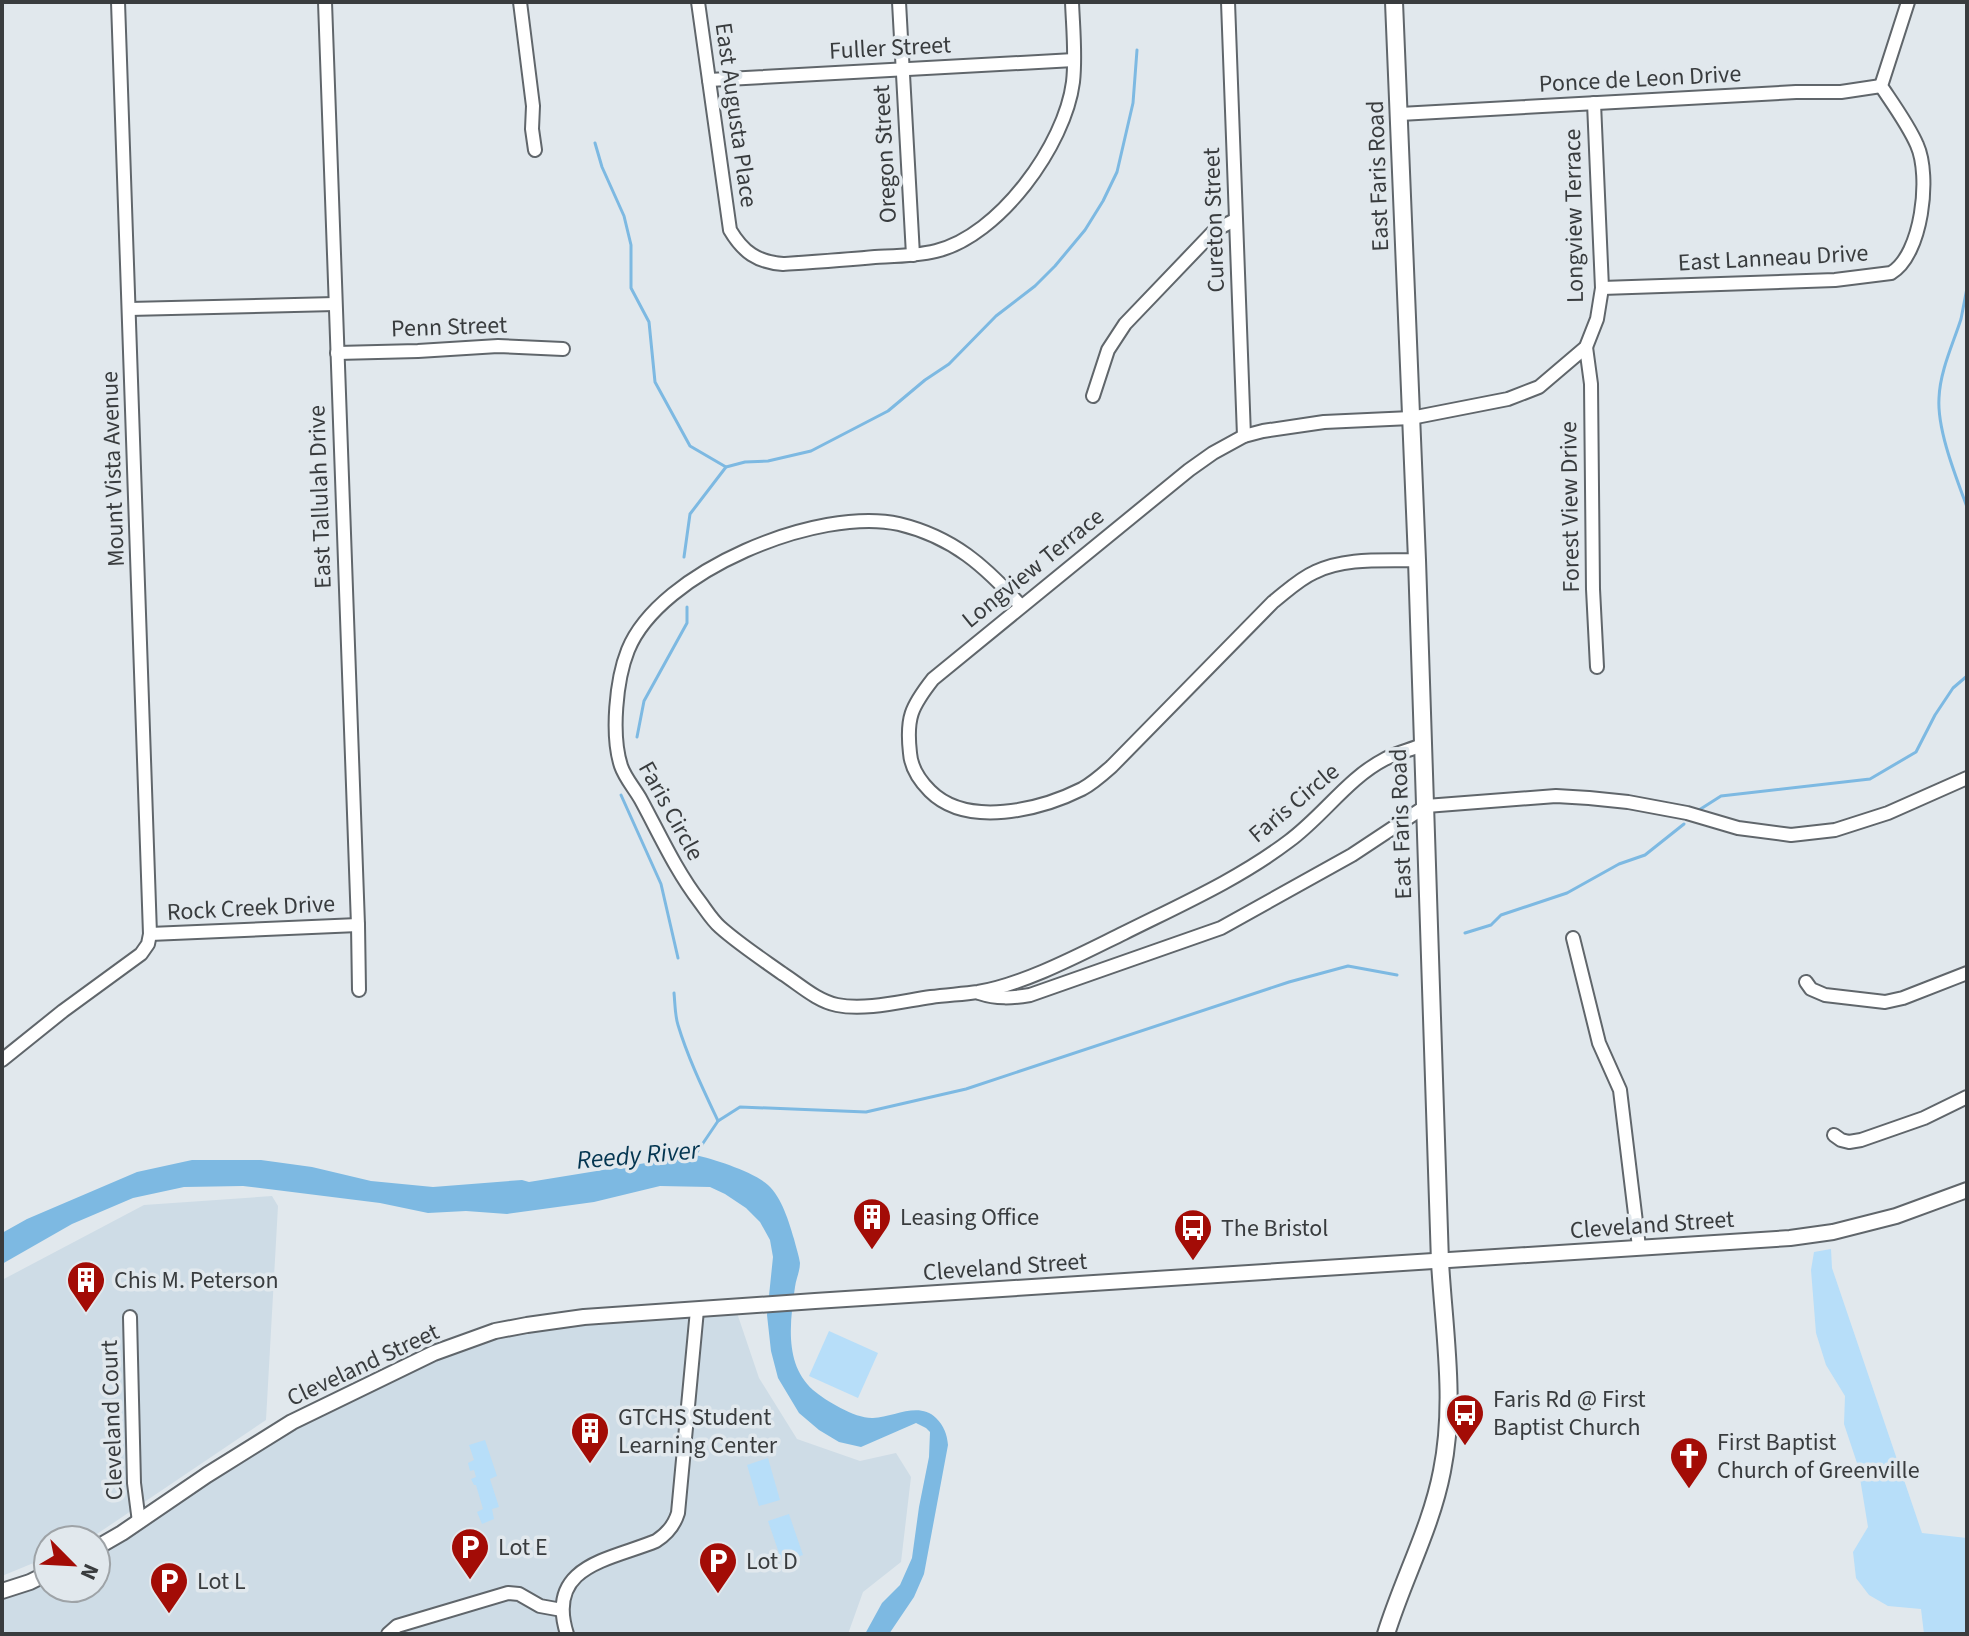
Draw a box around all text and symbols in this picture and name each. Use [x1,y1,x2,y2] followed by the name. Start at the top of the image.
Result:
[706,20,766,210] street label: East Augusta Place
[828,27,952,69] street label: Fuller Street
[1538,56,1742,102] street label: Ponce de Leon Drive
[864,84,906,224] street label: Oregon Street
[1358,100,1398,252] street label: East Faris Road
[1555,128,1593,304] street label: Longview Terrace
[1194,147,1234,293] street label: Cureton Street
[1677,236,1869,280] street label: East Lanneau Drive
[390,307,508,347] street label: Penn Street
[92,371,134,567] street label: Mount Vista Avenue
[299,405,341,589] street label: East Tallulah Drive
[1551,421,1589,593] street label: Forest View Drive
[954,500,1112,636] street label: Longview Terrace
[1381,748,1421,900] street label: East Faris Road
[629,755,713,867] street label: Faris Circle
[1241,755,1347,851] street label: Faris Circle
[166,886,336,930] street label: Rock Creek Drive
[575,1131,702,1179] water label: Reedy River
[851,1196,893,1251] building icon: Leasing Office
[900,1200,1039,1235] place label: Leasing Office
[1569,1202,1735,1248] street label: Cleveland Street
[1172,1207,1214,1262] bus stop icon: The Bristol
[1221,1211,1328,1246] place label: The Bristol
[922,1244,1088,1290] street label: Cleveland Street
[65,1259,107,1314] building icon: Chis M. Peterson
[114,1263,279,1298] place label: Chis M. Peterson
[281,1314,445,1416] street label: Cleveland Street
[92,1339,132,1501] street label: Cleveland Court
[1493,1382,1646,1445] place label: Faris Rd @ First Baptist Church
[1444,1392,1486,1447] bus stop icon: Faris Rd @ First Baptist Church
[618,1400,778,1463] place label: GTCHS Student Learning Center
[569,1410,611,1465] building icon: GTCHS Student Learning Center
[1717,1425,1920,1488] place label: First Baptist Church of Greenville
[1668,1435,1710,1490] church icon: First Baptist Church of Greenville
[32,1524,112,1604] north arrow
[449,1526,491,1581] parking icon: Lot E
[498,1530,548,1565] place label: Lot E
[697,1540,739,1595] parking icon: Lot D
[746,1544,798,1579] place label: Lot D
[72,1559,107,1585] text: N
[148,1560,190,1615] parking icon: Lot L
[197,1564,246,1599] place label: Lot L

